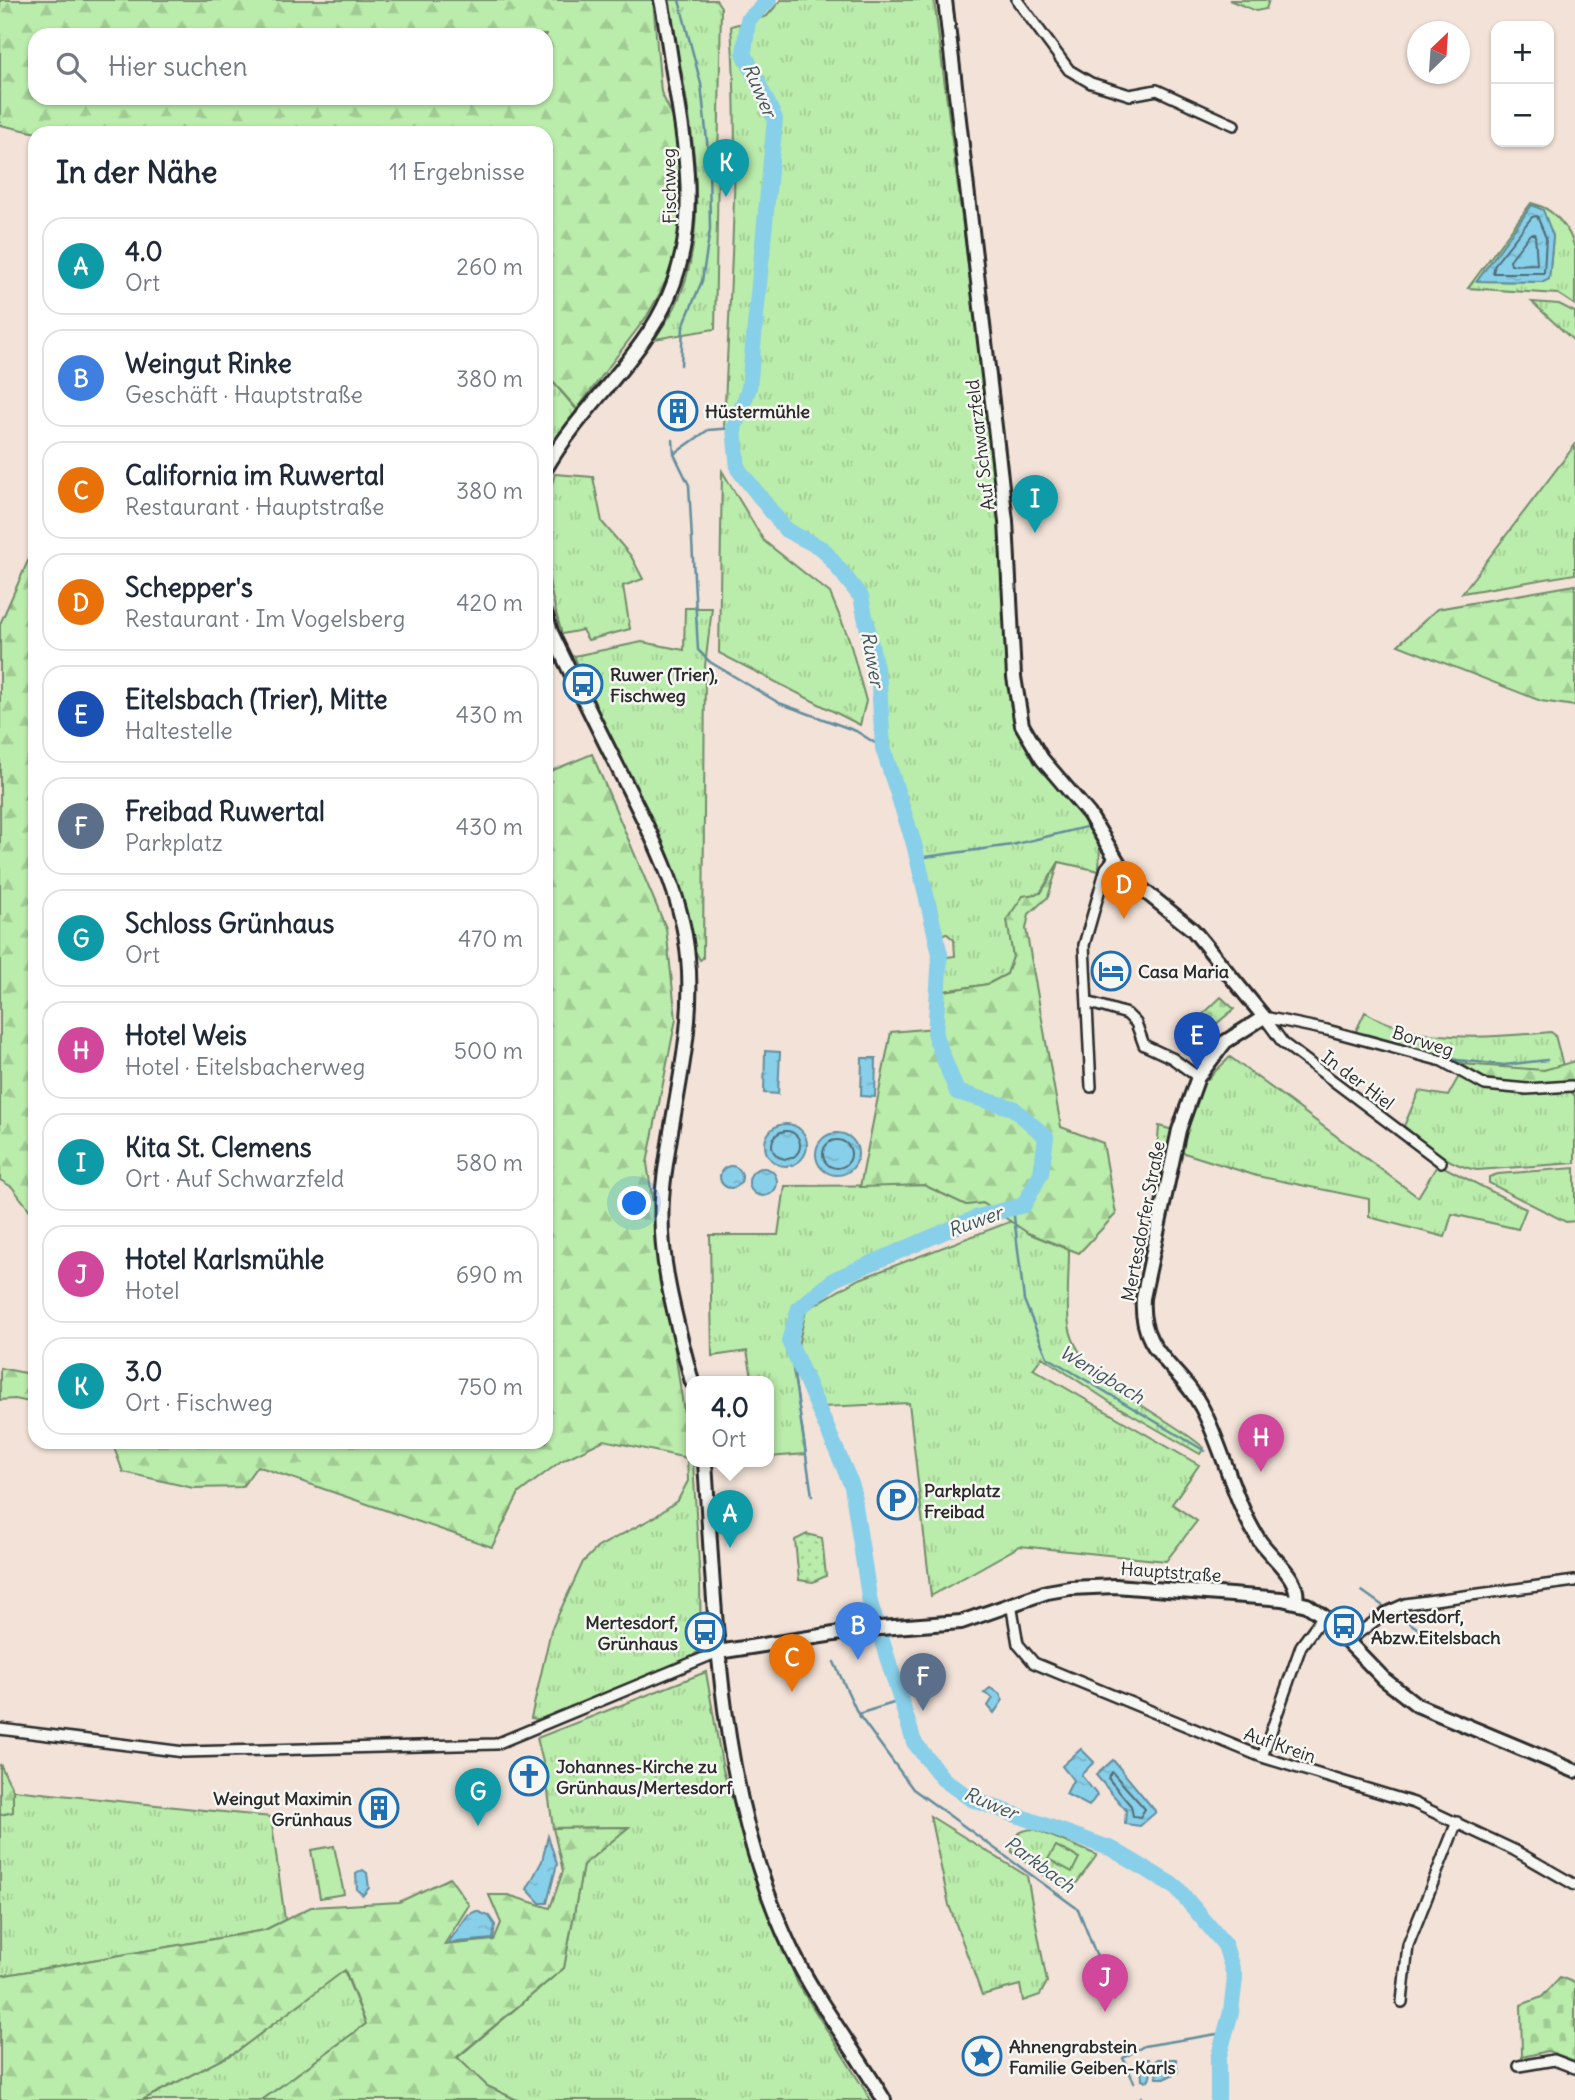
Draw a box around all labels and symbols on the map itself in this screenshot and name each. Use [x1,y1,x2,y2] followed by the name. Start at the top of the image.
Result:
[1407,21,1470,84] north arrow
[738,60,783,123] water label: Ruwer
[703,139,749,197] pin: K
[657,148,681,224] street label: Fischweg
[961,378,999,512] street label: Auf Schwarzfeld
[657,390,699,432] building icon: Hüstermühle
[705,400,810,423] place label: Hüstermühle
[1012,475,1058,533] pin: I
[856,629,890,691] water label: Ruwer
[562,663,604,705] bus stop icon: Ruwer (Trier), Fischweg
[610,663,718,707] place label: Ruwer (Trier), Fischweg
[1101,861,1147,919] pin: D
[1090,950,1132,992] hotel icon: Casa Maria
[1138,960,1229,983] place label: Casa Maria
[1174,1012,1220,1070] pin: E
[1389,1020,1457,1062] street label: Borweg
[1317,1045,1399,1115] street label: In der Hiel
[1116,1139,1170,1303] street label: Mertesdorfer Straße
[617,1186,651,1220] your location
[945,1199,1008,1242] water label: Ruwer
[1055,1339,1150,1409] water label: Wenigbach
[1238,1414,1284,1472] pin: H
[876,1479,918,1521] parking icon: Parkplatz Freibad
[924,1479,1001,1523] place label: Parkplatz Freibad
[707,1490,753,1548] pin: A
[1120,1557,1222,1587] street label: Hauptstraße
[835,1602,881,1660] pin: B
[1323,1605,1365,1647] bus stop icon: Mertesdorf, Abzw.Eitelsbach
[1371,1605,1501,1649] place label: Mertesdorf, Abzw.Eitelsbach
[585,1611,678,1655] place label: Mertesdorf, Grünhaus
[684,1611,726,1653] bus stop icon: Mertesdorf, Grünhaus
[769,1634,815,1692] pin: C
[900,1653,946,1711] pin: F
[1241,1722,1319,1768] street label: Auf Krein
[508,1755,550,1797] church icon: Johannes-Kirche zu Grünhaus/Mertesdorf
[556,1755,733,1799] place label: Johannes-Kirche zu Grünhaus/Mertesdorf
[455,1768,501,1826] pin: G
[961,1781,1024,1826] water label: Ruwer
[213,1787,353,1831] place label: Weingut Maximin Grünhaus
[358,1787,400,1829] building icon: Weingut Maximin Grünhaus
[1000,1830,1081,1898] water label: Parkbach
[1082,1954,1128,2012] pin: J
[961,2035,1003,2077] place icon: Ahnengrabstein Familie Geiben-Karls
[1009,2035,1176,2079] place label: Ahnengrabstein Familie Geiben-Karls

